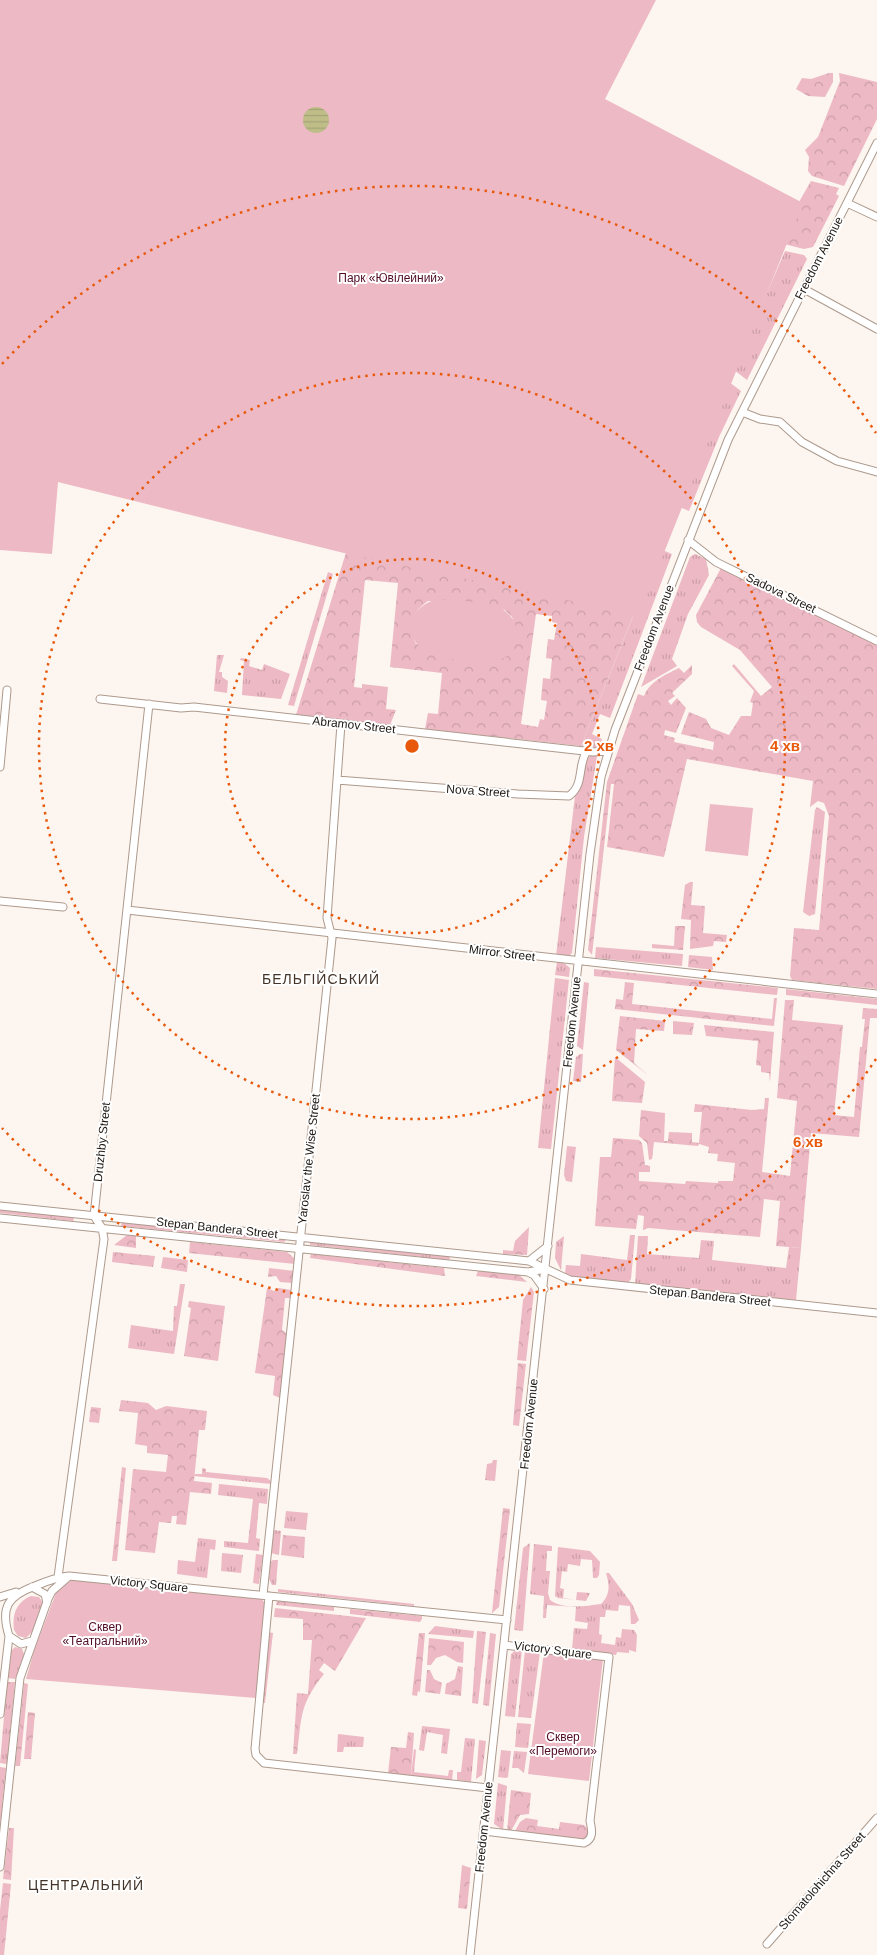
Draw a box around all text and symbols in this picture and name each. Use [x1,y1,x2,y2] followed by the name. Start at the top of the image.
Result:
[792,214,846,302] street label: Freedom Avenue
[338,271,444,285] park label: Парк «Ювілейний»
[744,570,819,616] street label: Sadova Street
[631,583,677,673] street label: Freedom Avenue
[312,714,397,736] street label: Abramov Street
[403,737,421,755] centre of rings
[584,737,614,754] text: 2 хв
[770,737,800,754] text: 4 хв
[446,782,511,800] street label: Nova Street
[468,942,537,964] street label: Mirror Street
[262,970,380,987] district label: БЕЛЬГІЙСЬКИЙ
[560,976,584,1068] street label: Freedom Avenue
[295,1092,323,1225] street label: Yaroslav the Wise Street
[91,1101,113,1183] street label: Druzhby Street
[793,1133,823,1150] text: 6 хв
[156,1215,279,1241] street label: Stepan Bandera Street
[649,1283,772,1309] street label: Stepan Bandera Street
[517,1378,541,1470] street label: Freedom Avenue
[109,1573,189,1595] street label: Victory Square
[62,1620,148,1648] park label: Сквер «Театральний»
[513,1638,593,1662] street label: Victory Square
[529,1730,597,1758] park label: Сквер «Перемоги»
[472,1781,496,1873] street label: Freedom Avenue
[776,1829,869,1933] street label: Stomatolohichna Street
[28,1876,144,1893] district label: ЦЕНТРАЛЬНИЙ

